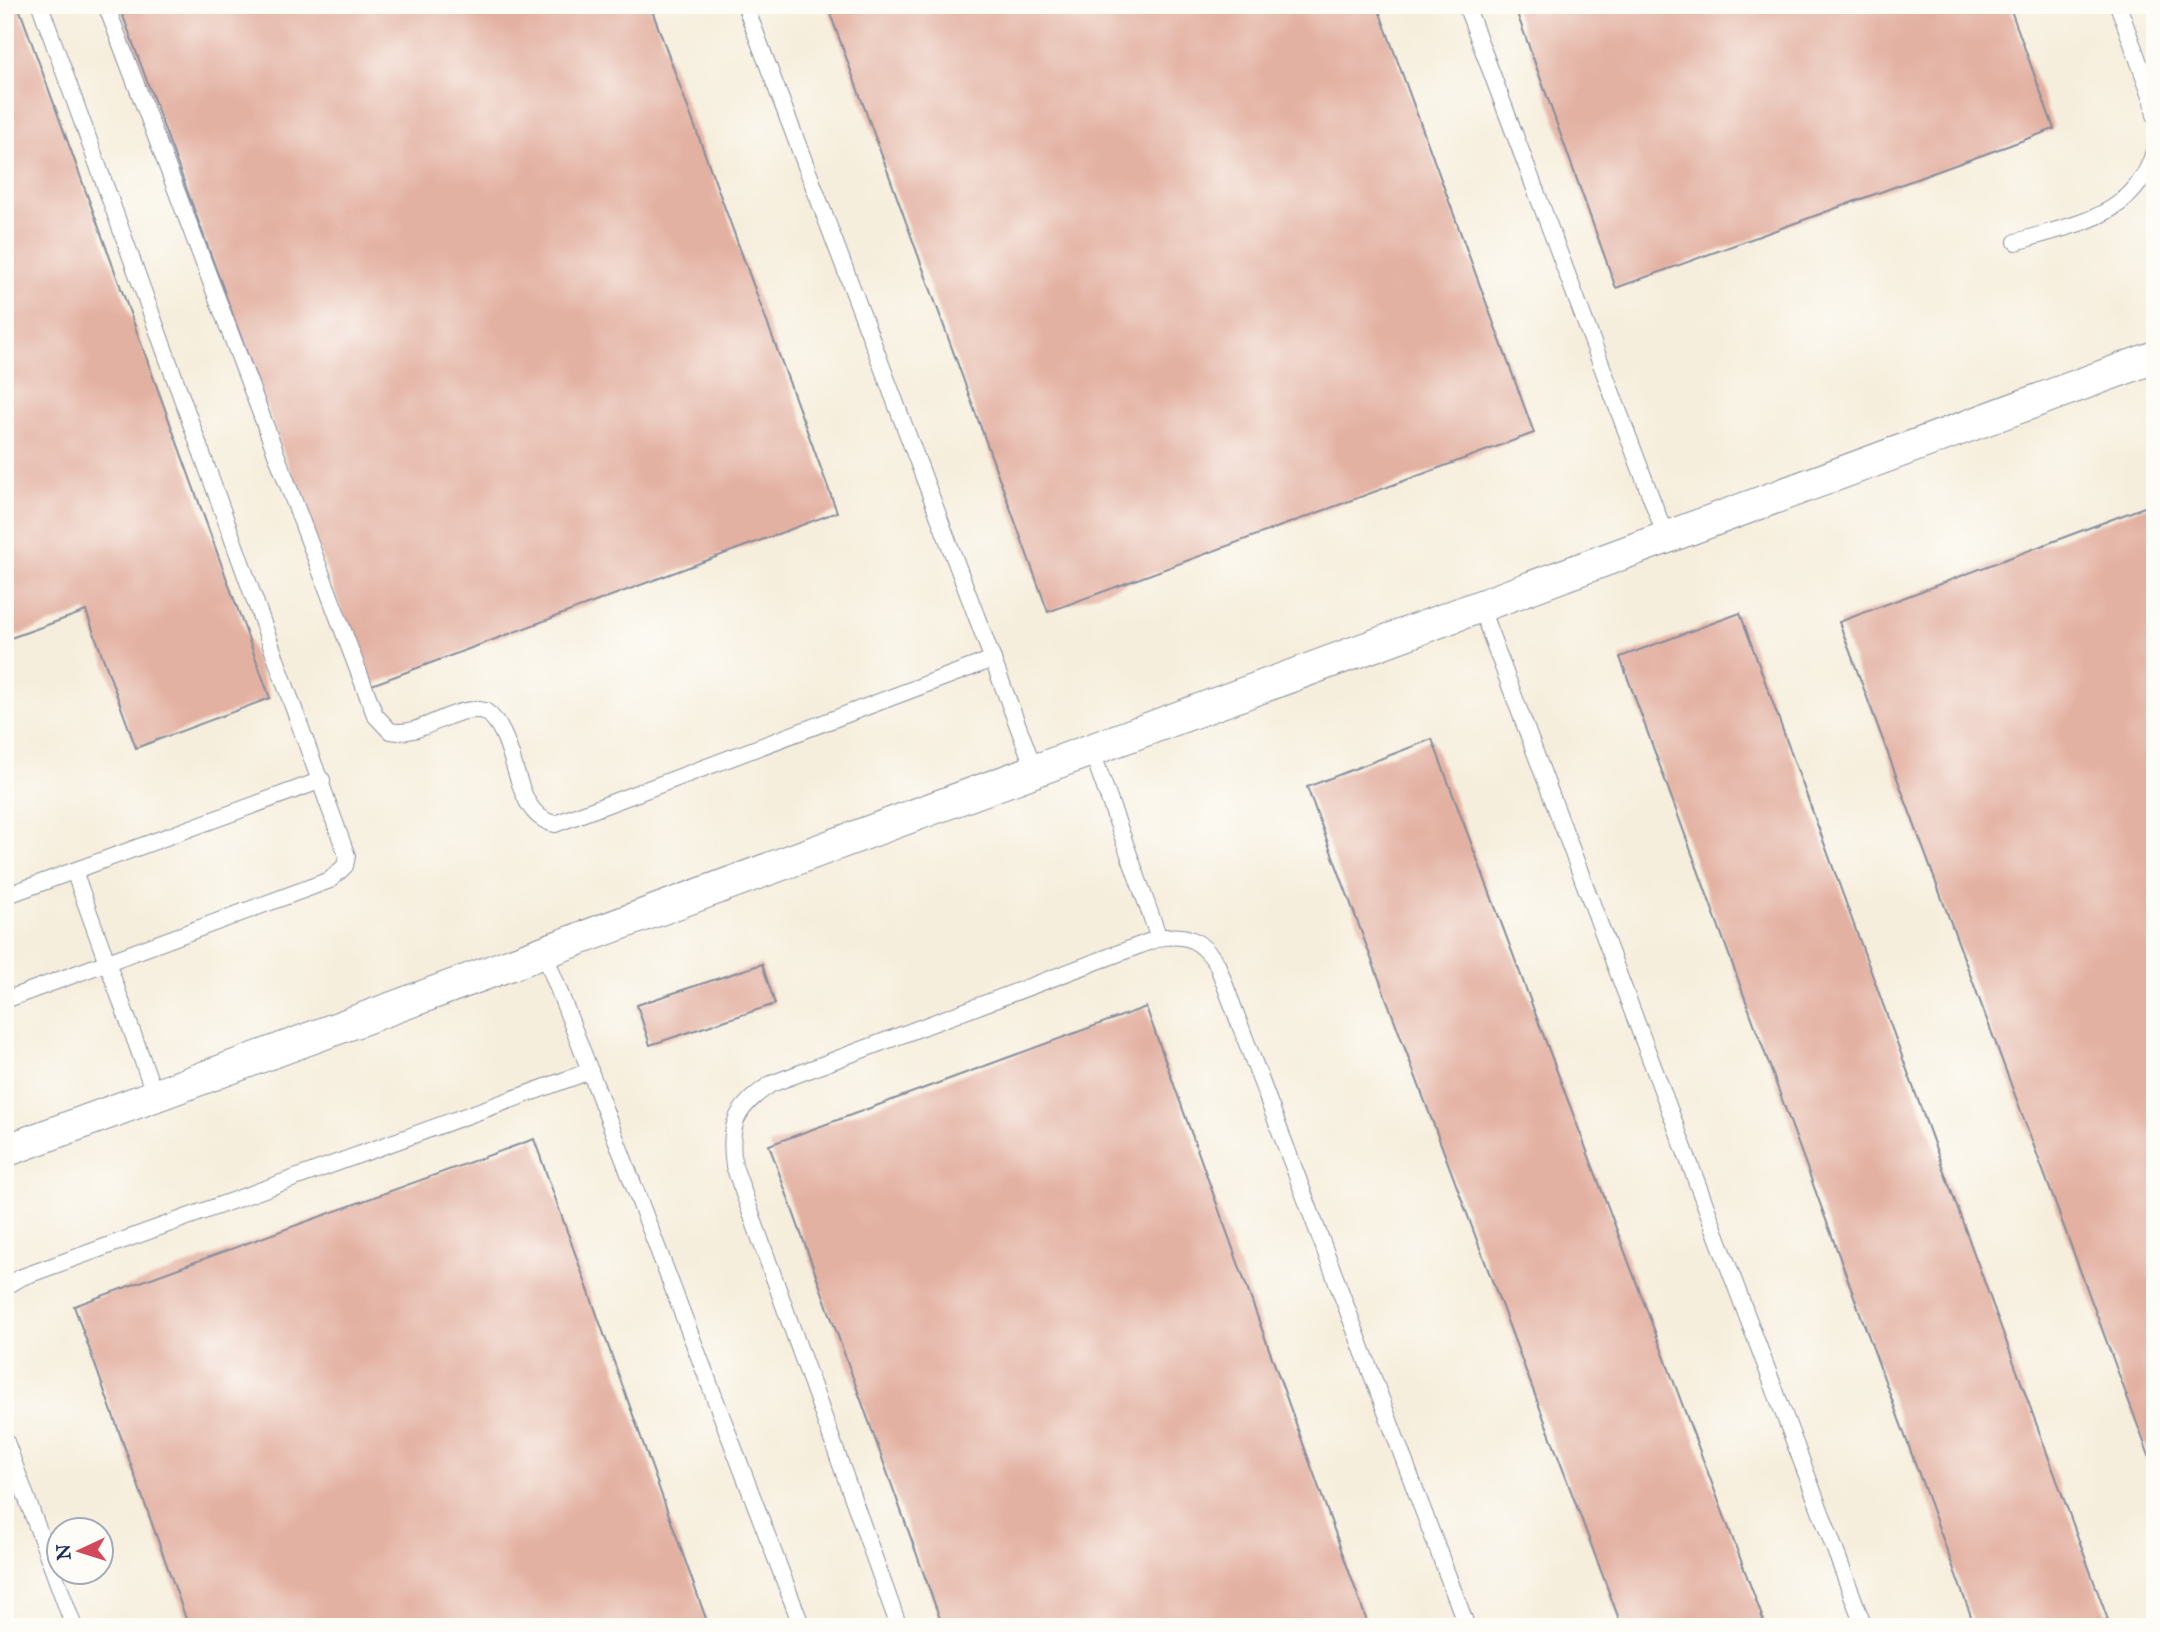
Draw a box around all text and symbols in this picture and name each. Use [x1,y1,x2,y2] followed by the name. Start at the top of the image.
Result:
[46,1516,116,1586] north arrow
[52,1543,76,1561] text: N

